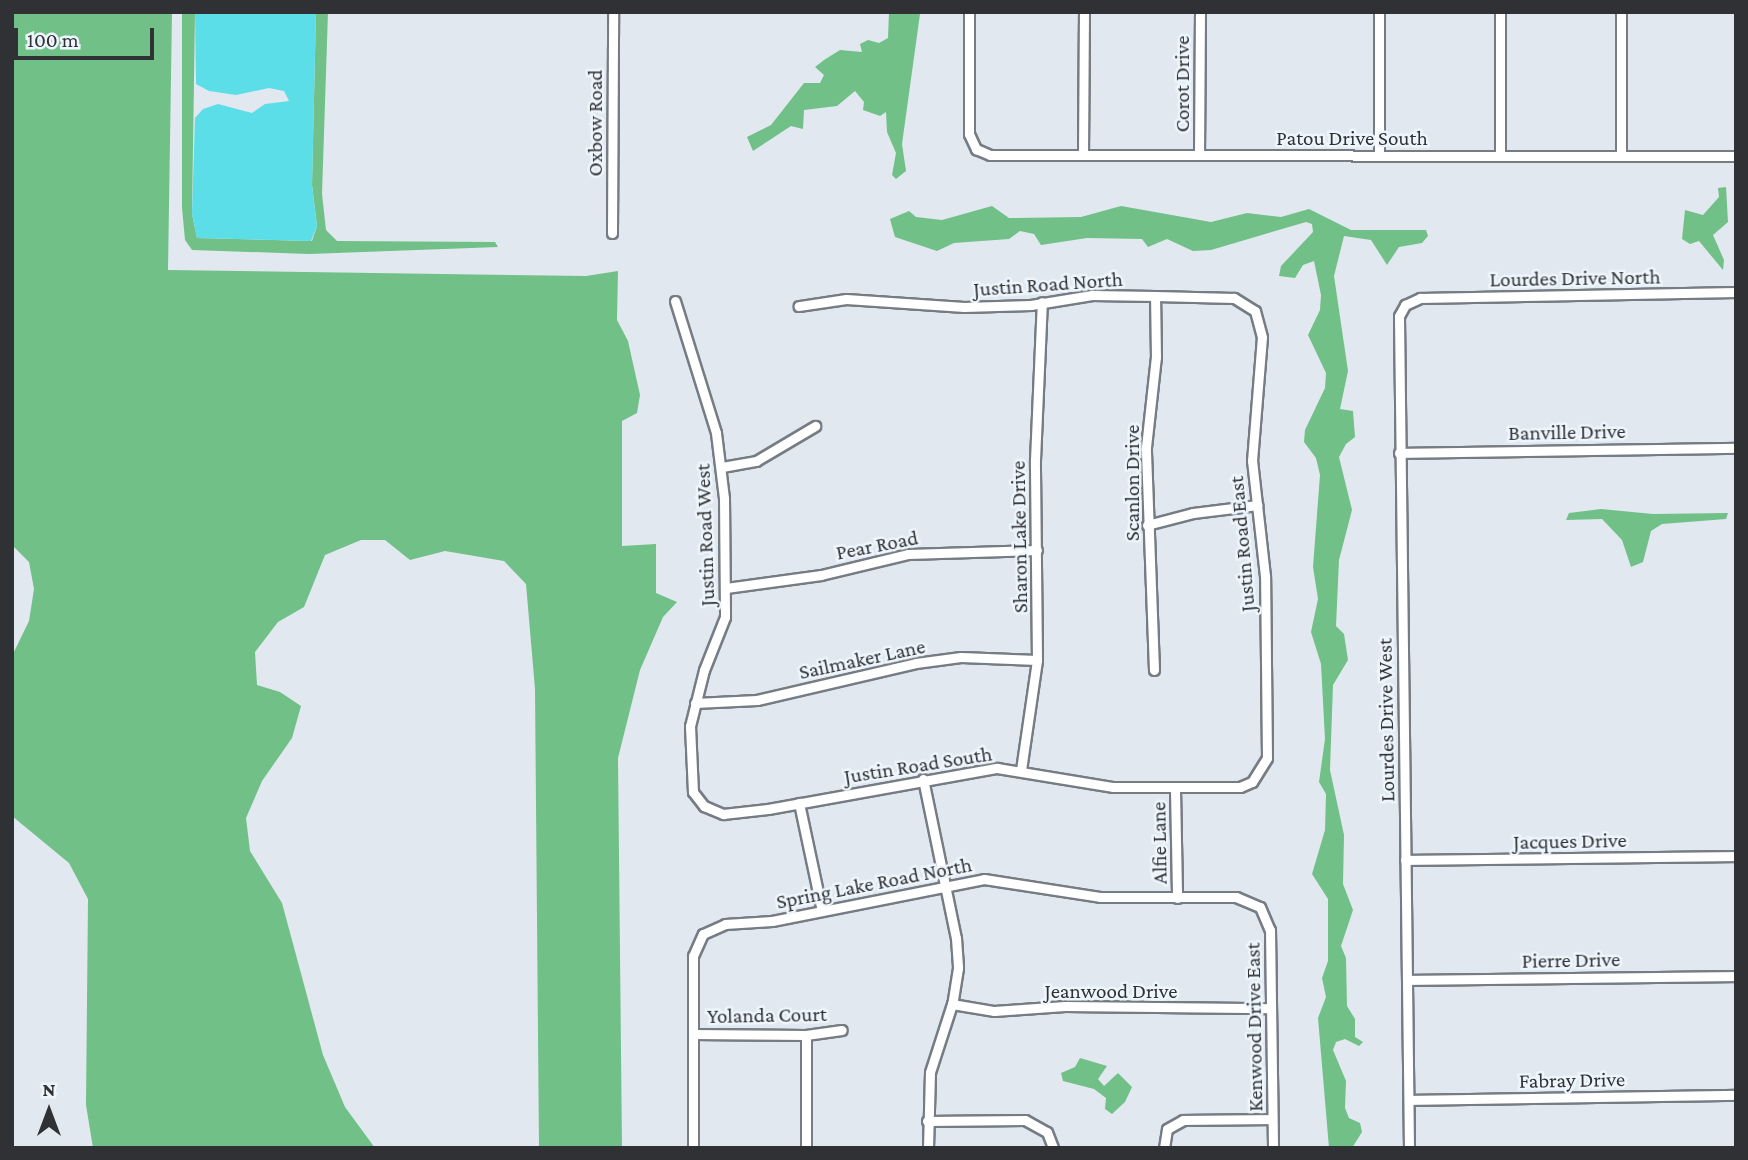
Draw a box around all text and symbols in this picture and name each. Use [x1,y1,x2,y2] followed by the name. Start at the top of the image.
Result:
[18,14,158,58] scale bar
[27,28,79,52] text: 100 m
[1169,36,1195,132] street label: Corot Drive
[582,70,608,176] street label: Oxbow Road
[1276,125,1428,151] street label: Patou Drive South
[1489,264,1661,292] street label: Lourdes Drive North
[972,266,1124,302] street label: Justin Road North
[1508,418,1626,446] street label: Banville Drive
[1119,425,1145,541] street label: Scanlon Drive
[1005,461,1033,613] street label: Sharon Lake Drive
[690,463,720,607] street label: Justin Road West
[1224,475,1260,613] street label: Justin Road East
[834,525,920,565] street label: Pear Road
[797,633,927,685] street label: Sailmaker Lane
[1372,638,1400,802] street label: Lourdes Drive West
[842,741,994,789] street label: Justin Road South
[1146,802,1172,884] street label: Alfie Lane
[1513,827,1627,855] street label: Jacques Drive
[774,852,974,914] street label: Spring Lake Road North
[1240,942,1268,1112] street label: Kenwood Drive East
[1521,947,1621,973] street label: Pierre Drive
[1044,978,1178,1004] street label: Jeanwood Drive
[707,1001,827,1029] street label: Yolanda Court
[1519,1066,1625,1094] street label: Fabray Drive
[14,1076,84,1146] north arrow
[43,1079,55,1100] text: N

